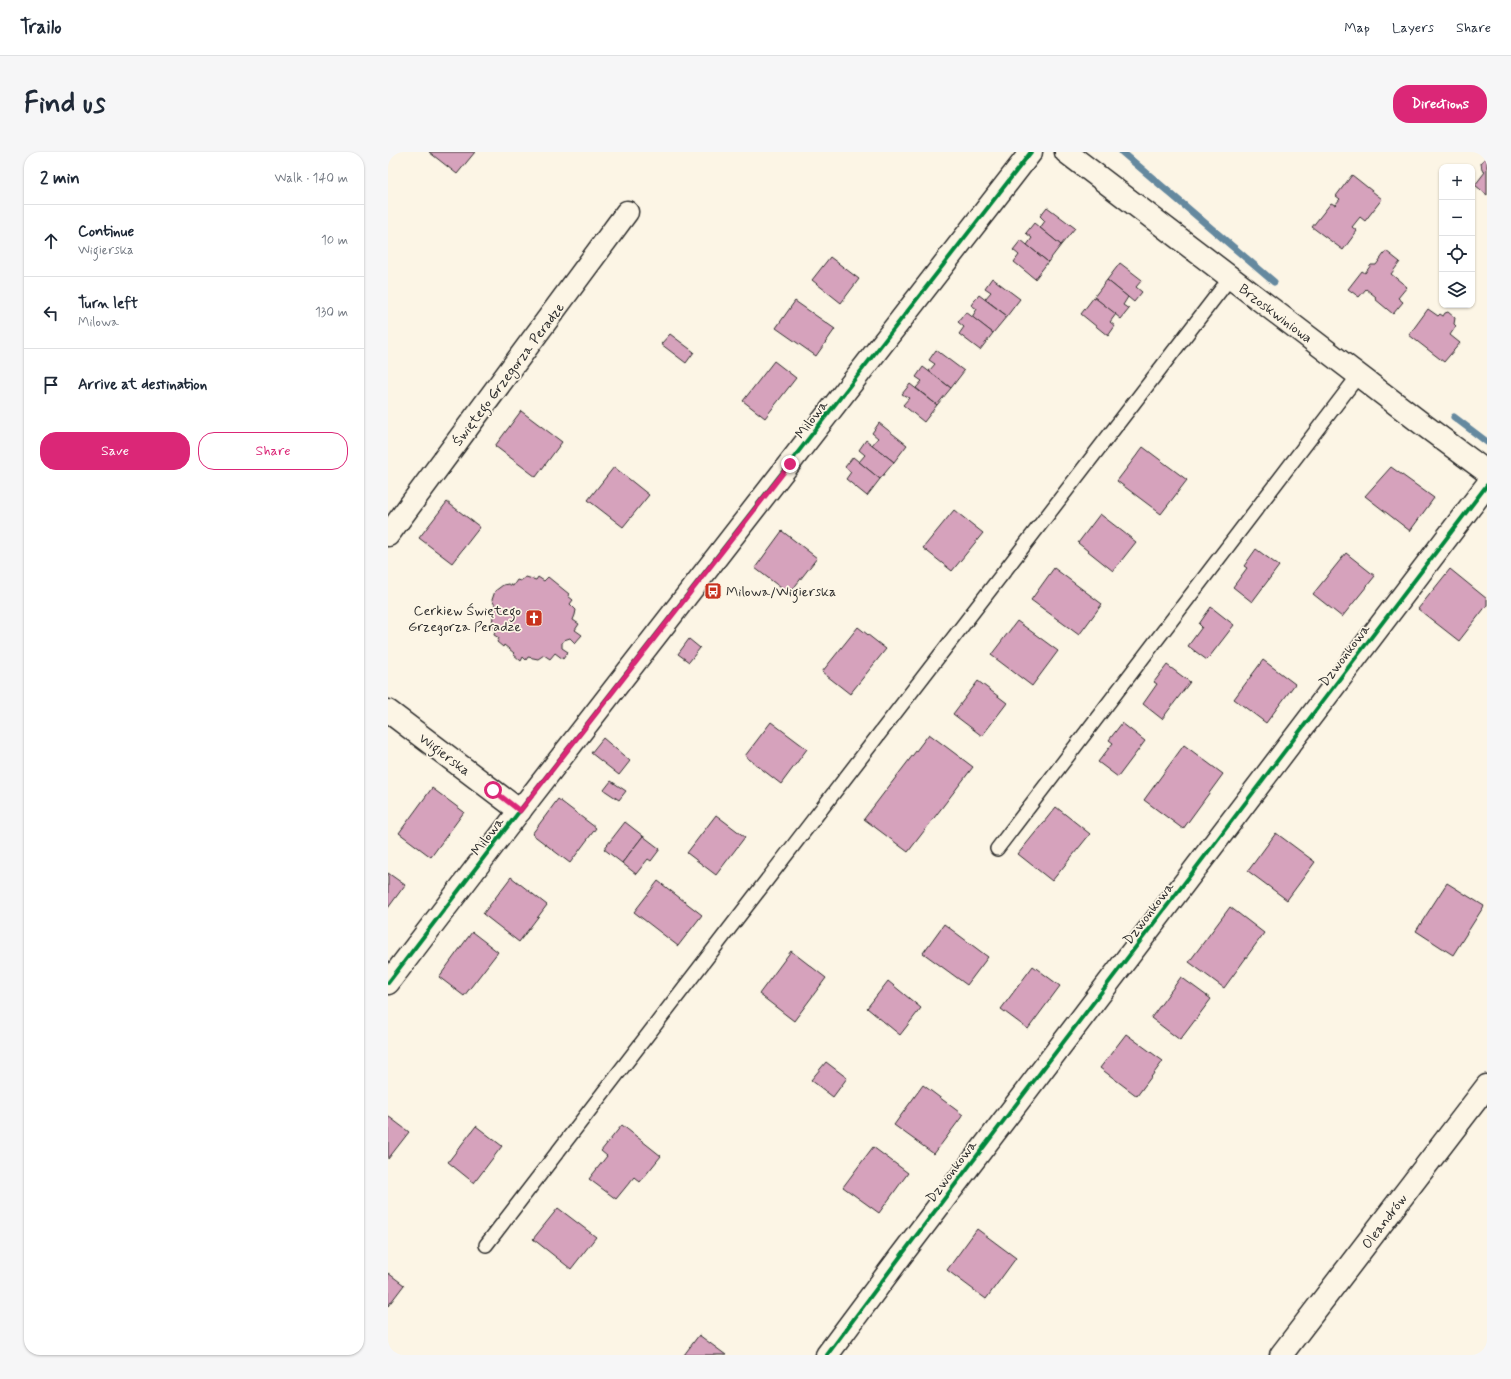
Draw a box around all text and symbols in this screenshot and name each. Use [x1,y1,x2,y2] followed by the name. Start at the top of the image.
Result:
[20,15,62,40] text: Trailo
[1344,19,1370,37] text: Map
[1392,19,1434,37] text: Layers
[1456,19,1491,37] text: Share
[1393,85,1487,123] button: Directions
[24,86,105,123] text: Find us
[1439,164,1475,308] map controls
[1439,164,1475,200] button: +
[40,167,80,189] text: 2 min
[275,170,348,187] text: Walk · 140 m
[1439,200,1475,236] button: −
[78,222,134,242] text: Continue
[40,230,62,252] icon: ahead
[321,232,348,249] text: 10 m
[1439,236,1475,272] button: locate
[78,242,134,259] text: Wigierska
[1439,272,1475,308] button: layers
[1235,280,1316,347] street label: Brzoskwiniowa
[78,294,138,314] text: Turn left
[449,299,571,451] street label: Świętego Grzegorza Peradze
[40,302,62,324] icon: left
[315,304,348,321] text: 130 m
[78,314,119,331] text: Milowa
[40,374,62,396] icon: arrive
[78,375,207,395] text: Arrive at destination
[791,396,833,443] street label: Milowa
[40,432,190,470] button: Save
[198,432,348,470] button: Share
[781,455,799,473] route end
[703,581,723,601] bus stop icon: Milowa/Wigierska
[726,583,836,603] place label: Milowa/Wigierska
[408,602,521,636] place label: Cerkiew Świętego Grzegorza Peradze
[524,608,544,628] church icon: Cerkiew Świętego Grzegorza Peradze
[1315,620,1375,691] street label: Dzwonkowa
[414,730,474,782] street label: Wigierska
[484,781,502,799] route start
[467,813,509,860] street label: Milowa
[1119,878,1179,949] street label: Dzwonkowa
[922,1136,982,1207] street label: Dzwonkowa
[1358,1190,1412,1253] street label: Oleandrów

